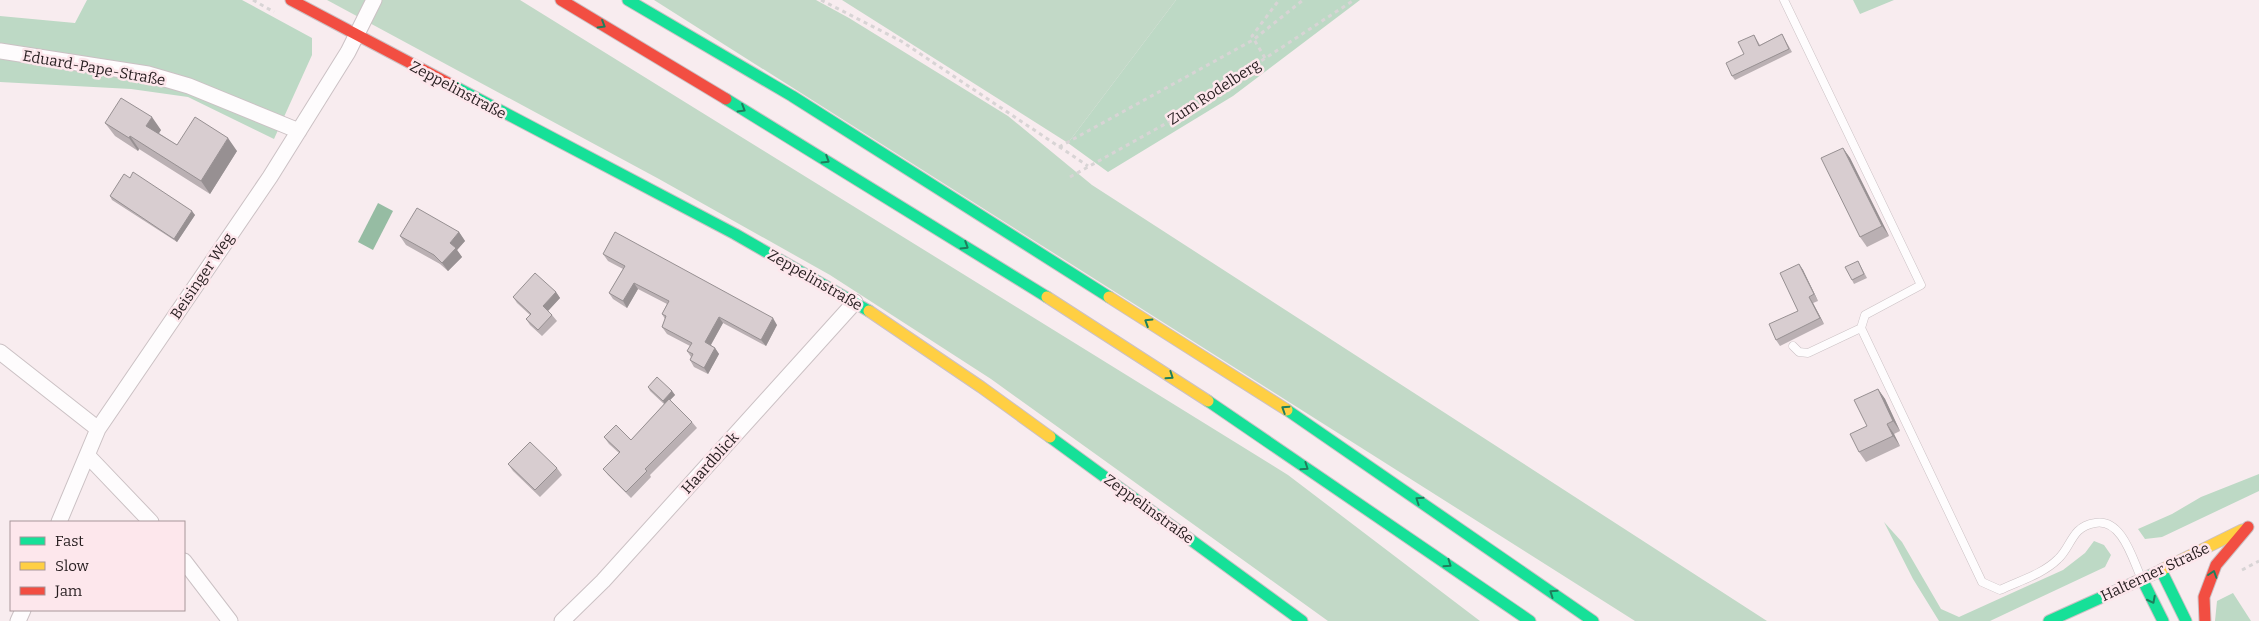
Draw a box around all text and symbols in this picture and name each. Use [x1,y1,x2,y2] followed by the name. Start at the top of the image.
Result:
[597,19,606,29] one-way arrow
[21,47,167,89] street label: Eduard-Pape-Straße
[1164,55,1264,129] street label: Zum Rodelberg
[407,57,509,123] street label: Zeppelinstraße
[736,102,745,112] one-way arrow
[821,154,830,164] one-way arrow
[167,229,237,323] street label: Beisinger Weg
[959,239,968,249] one-way arrow
[764,246,866,314] street label: Zeppelinstraße
[1144,319,1153,328] one-way arrow
[1165,370,1174,380] one-way arrow
[1281,406,1291,415] one-way arrow
[678,428,743,498] street label: Haardblick
[1300,460,1309,470] one-way arrow
[1101,470,1197,548] street label: Zeppelinstraße
[1416,497,1425,506] one-way arrow
[10,521,185,611] legend
[55,532,84,550] text: Fast
[2098,539,2212,605] street label: Halterner Straße
[55,557,90,575] text: Slow
[1442,558,1451,567] one-way arrow
[2208,570,2218,579] one-way arrow
[54,582,83,600] text: Jam
[1549,590,1559,599] one-way arrow
[2146,595,2157,604] one-way arrow

